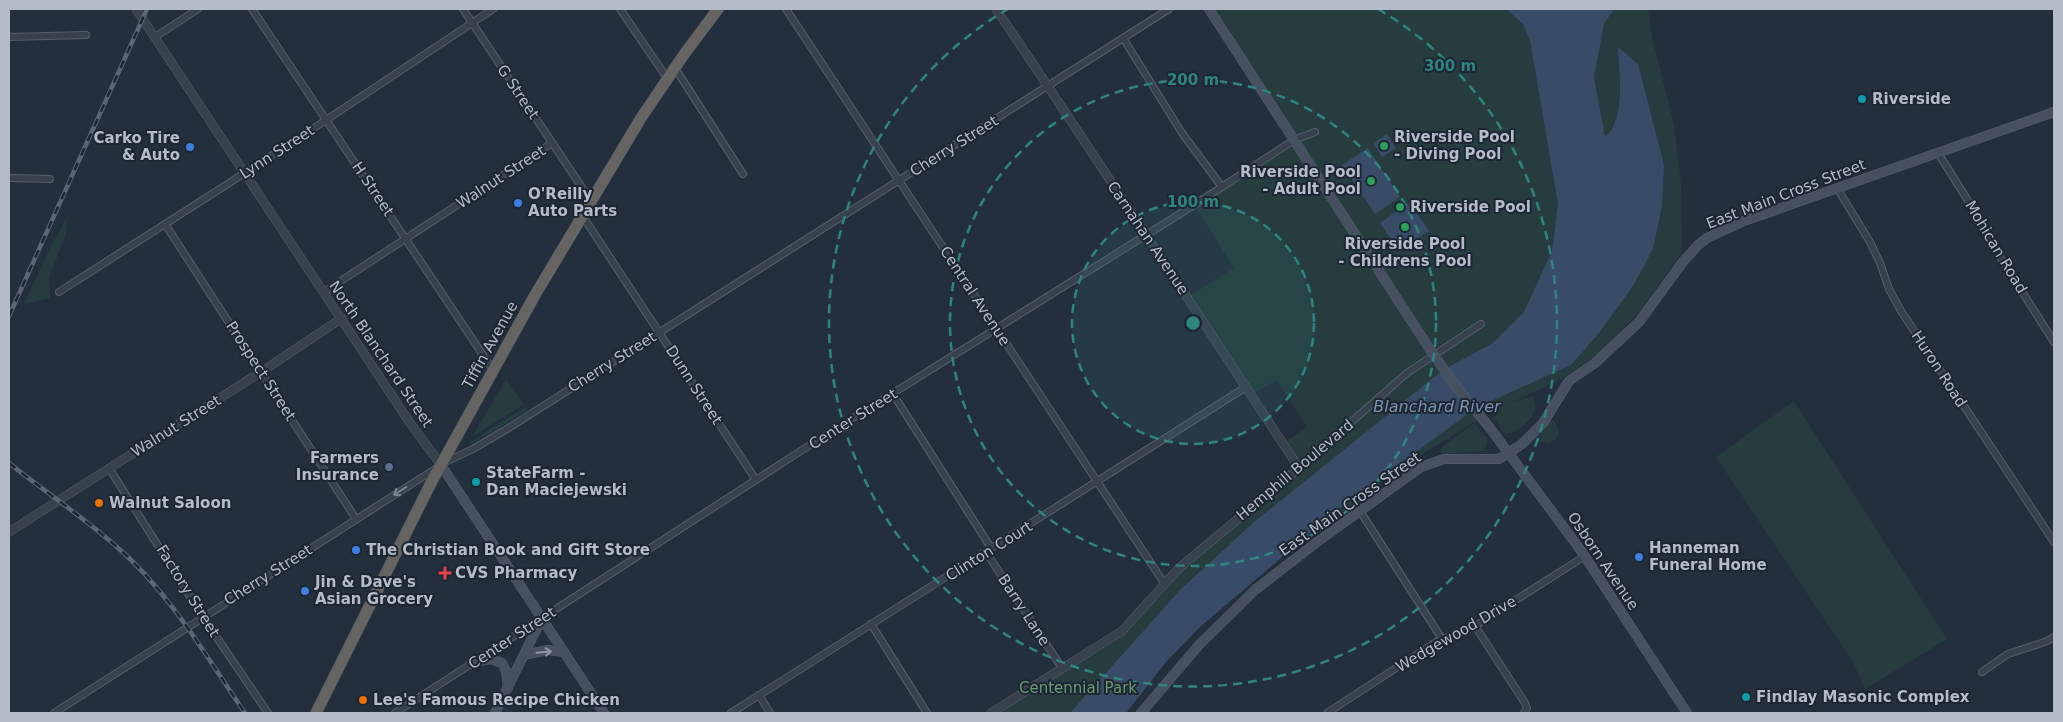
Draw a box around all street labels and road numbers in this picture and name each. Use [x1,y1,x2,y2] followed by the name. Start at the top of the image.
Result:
[493,61,543,123] street label: G Street
[907,112,1001,180] street label: Cherry Street
[236,121,318,183] street label: Lynn Street
[453,141,549,212] street label: Walnut Street
[1704,155,1868,233] street label: East Main Cross Street
[348,158,398,220] street label: H Street
[1103,178,1193,298] street label: Carnahan Avenue
[1961,197,2031,297] street label: Mohican Road
[936,243,1014,349] street label: Central Avenue
[325,277,437,431] street label: North Blanchard Street
[458,298,521,393] street label: Tiffin Avenue
[222,318,300,424] street label: Prospect Street
[1908,327,1970,411] street label: Huron Road
[565,328,659,396] street label: Cherry Street
[662,342,726,428] street label: Dunn Street
[805,385,901,453] street label: Center Street
[128,391,224,461] street label: Walnut Street
[1233,416,1357,524] street label: Hemphill Boulevard
[1276,448,1425,560] street label: East Main Cross Street
[1564,509,1642,613] street label: Osborn Avenue
[942,517,1036,585] street label: Clinton Court
[221,541,315,609] street label: Cherry Street
[153,542,224,640] street label: Factory Street
[994,571,1054,649] street label: Barry Lane
[1392,592,1520,676] street label: Wedgewood Drive
[465,603,559,673] street label: Center Street

